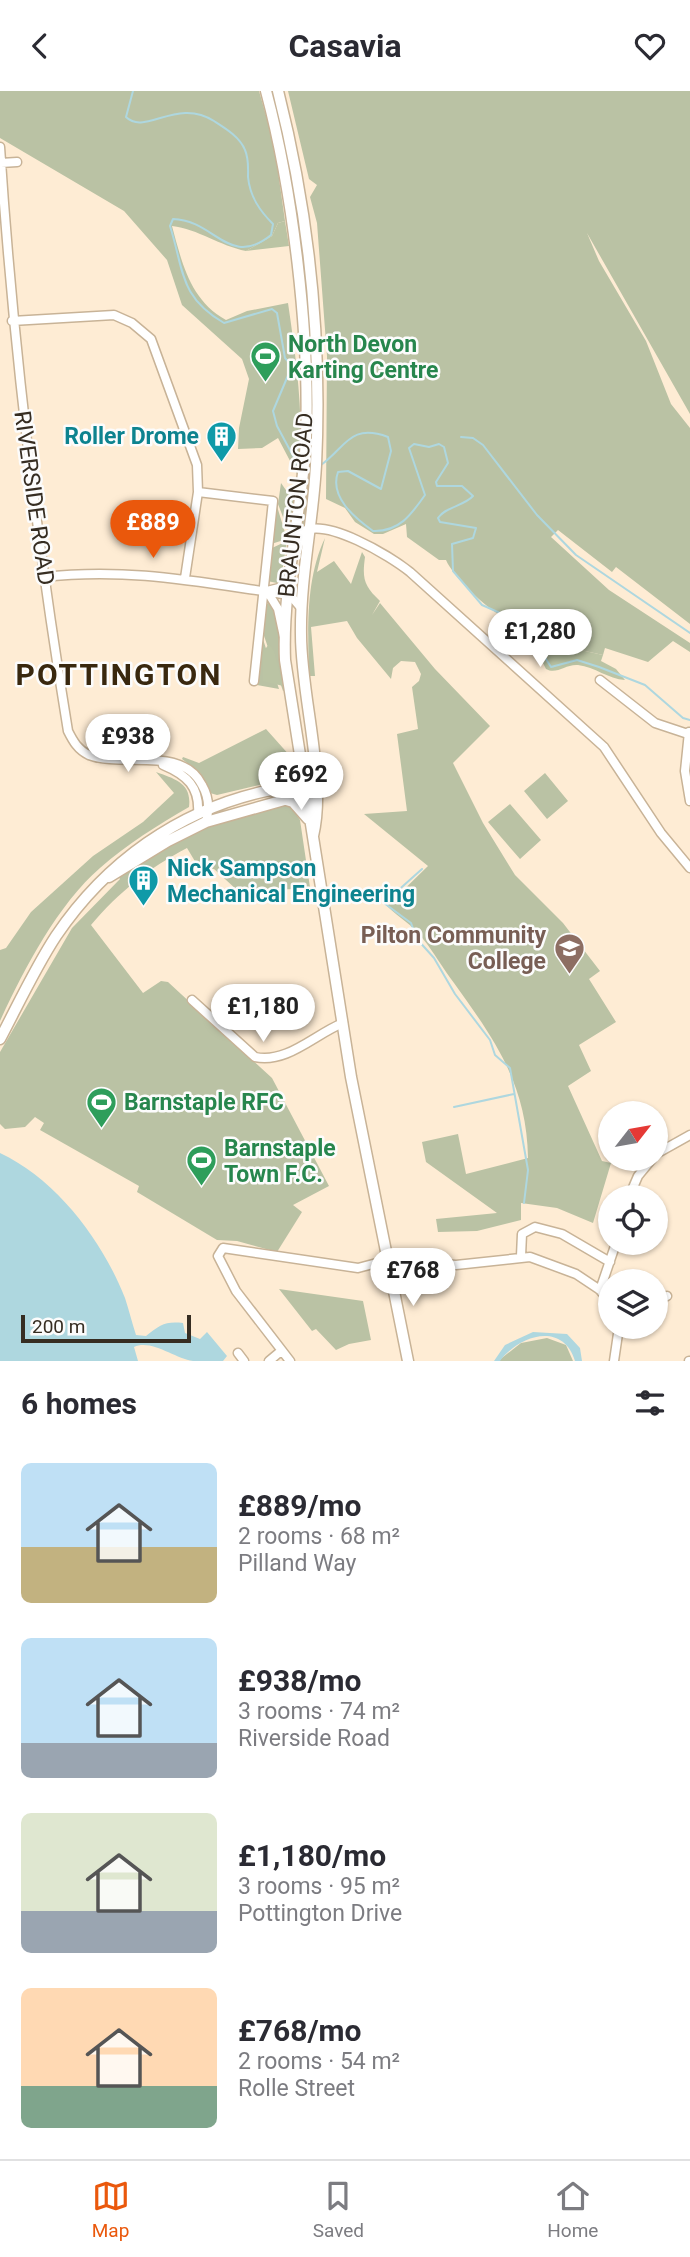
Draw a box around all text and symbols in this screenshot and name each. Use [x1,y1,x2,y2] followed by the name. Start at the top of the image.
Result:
[21,27,59,65] icon: back
[288,27,402,65] text: Casavia
[631,27,669,65] icon: heart
[288,331,438,384] place label: North Devon Karting Centre
[248,340,282,384] sports icon: North Devon Karting Centre
[8,409,60,587] street label: RIVERSIDE ROAD
[273,411,319,599] street label: BRAUNTON ROAD
[205,419,239,463] building icon: Roller Drome
[64,423,199,450] place label: Roller Drome
[112,501,194,560] pin: £889
[126,509,180,536] text: £889
[483,609,597,669] pin: £1,280
[504,618,576,645] text: £1,280
[16,657,222,692] district label: POTTINGTON
[87,715,169,774] pin: £938
[101,723,155,750] text: £938
[260,753,342,812] pin: £692
[274,761,328,788] text: £692
[167,855,415,908] place label: Nick Sampson Mechanical Engineering
[127,864,161,908] building icon: Nick Sampson Mechanical Engineering
[361,922,546,975] place label: Pilton Community College
[552,931,586,975] school or university icon: Pilton Community College
[206,985,320,1044] pin: £1,180
[227,993,299,1020] text: £1,180
[84,1085,118,1129] sports icon: Barnstaple RFC
[124,1089,284,1116] place label: Barnstaple RFC
[598,1101,668,1171] north arrow
[598,1101,668,1339] map controls
[224,1135,336,1188] place label: Barnstaple Town F.C.
[184,1144,218,1188] sports icon: Barnstaple Town F.C.
[598,1185,668,1255] button: locate
[372,1249,454,1308] pin: £768
[386,1257,440,1284] text: £768
[598,1269,668,1339] button: layers
[21,1312,191,1344] scale bar
[32,1315,85,1338] text: 200 m
[631,1384,669,1422] icon: filters
[21,1386,137,1421] text: 6 homes
[238,1488,362,1523] text: £889/mo
[77,1491,161,1575] icon: home
[238,1523,400,1550] text: 2 rooms · 68 m²
[238,1550,356,1577] text: Pilland Way
[238,1663,362,1698] text: £938/mo
[77,1666,161,1750] icon: home
[238,1698,400,1725] text: 3 rooms · 74 m²
[238,1725,390,1752] text: Riverside Road
[238,1838,386,1873] text: £1,180/mo
[77,1841,161,1925] icon: home
[238,1873,400,1900] text: 3 rooms · 95 m²
[238,1900,402,1927] text: Pottington Drive
[238,2013,362,2048] text: £768/mo
[77,2016,161,2100] icon: home
[238,2048,400,2075] text: 2 rooms · 54 m²
[238,2075,355,2102] text: Rolle Street
[92,2177,130,2242] tab: Map
[313,2177,364,2242] tab: Saved
[547,2177,598,2242] tab: Home

